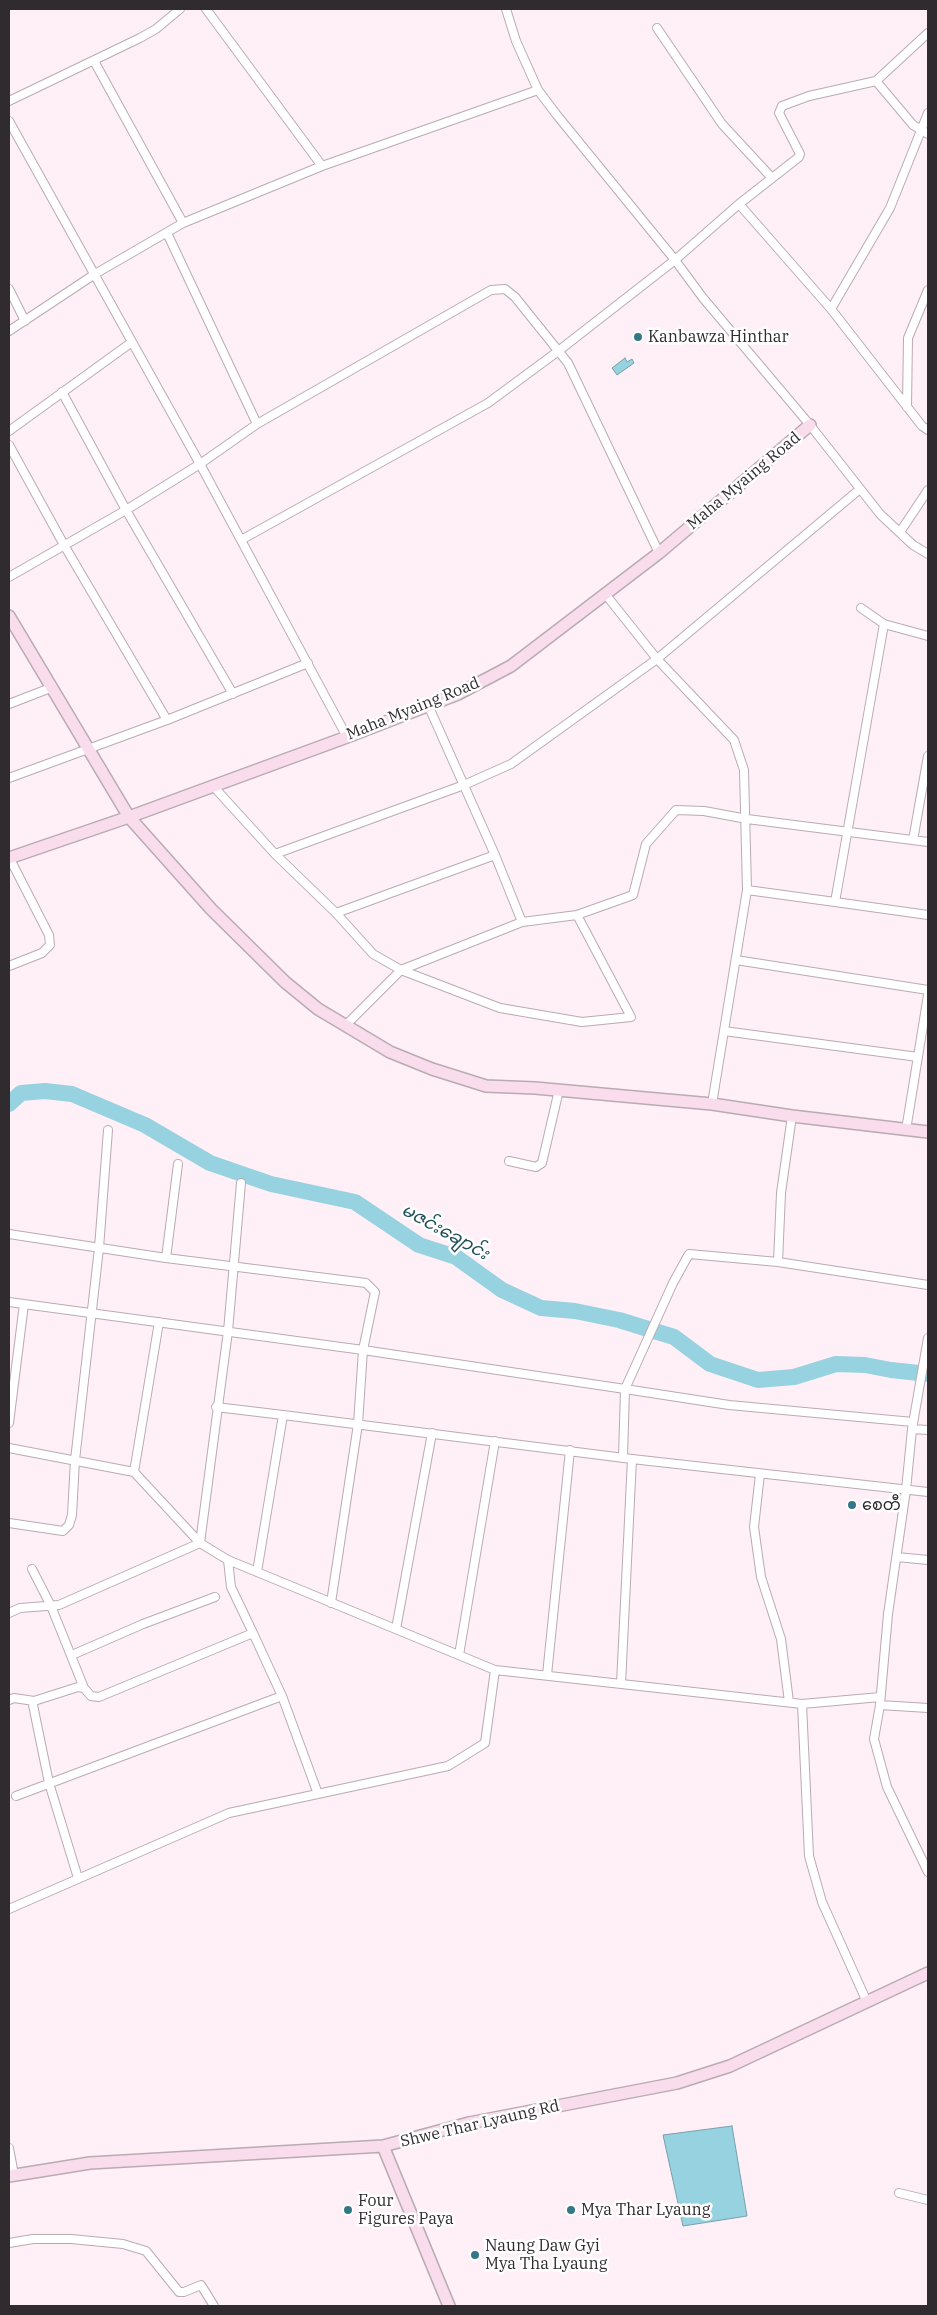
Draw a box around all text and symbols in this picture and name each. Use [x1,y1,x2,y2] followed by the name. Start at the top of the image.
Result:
[648,327,789,347] place label: Kanbawza Hinthar
[632,331,644,343] marker: Kanbawza Hinthar
[683,428,805,534] street label: Maha Myaing Road
[344,674,482,744] street label: Maha Myaing Road
[398,1199,492,1265] water label: မဇင်းချောင်း
[862,1495,901,1515] place label: စေတီ
[846,1499,858,1511] marker: စေတီ
[399,2096,561,2152] street label: Shwe Thar Lyaung Rd
[358,2191,454,2229] place label: Four Figures Paya
[581,2200,711,2220] place label: Mya Thar Lyaung
[342,2204,354,2216] marker: Four Figures Paya
[565,2204,577,2216] marker: Mya Thar Lyaung
[485,2236,607,2274] place label: Naung Daw Gyi Mya Tha Lyaung
[469,2249,481,2261] marker: Naung Daw Gyi Mya Tha Lyaung

